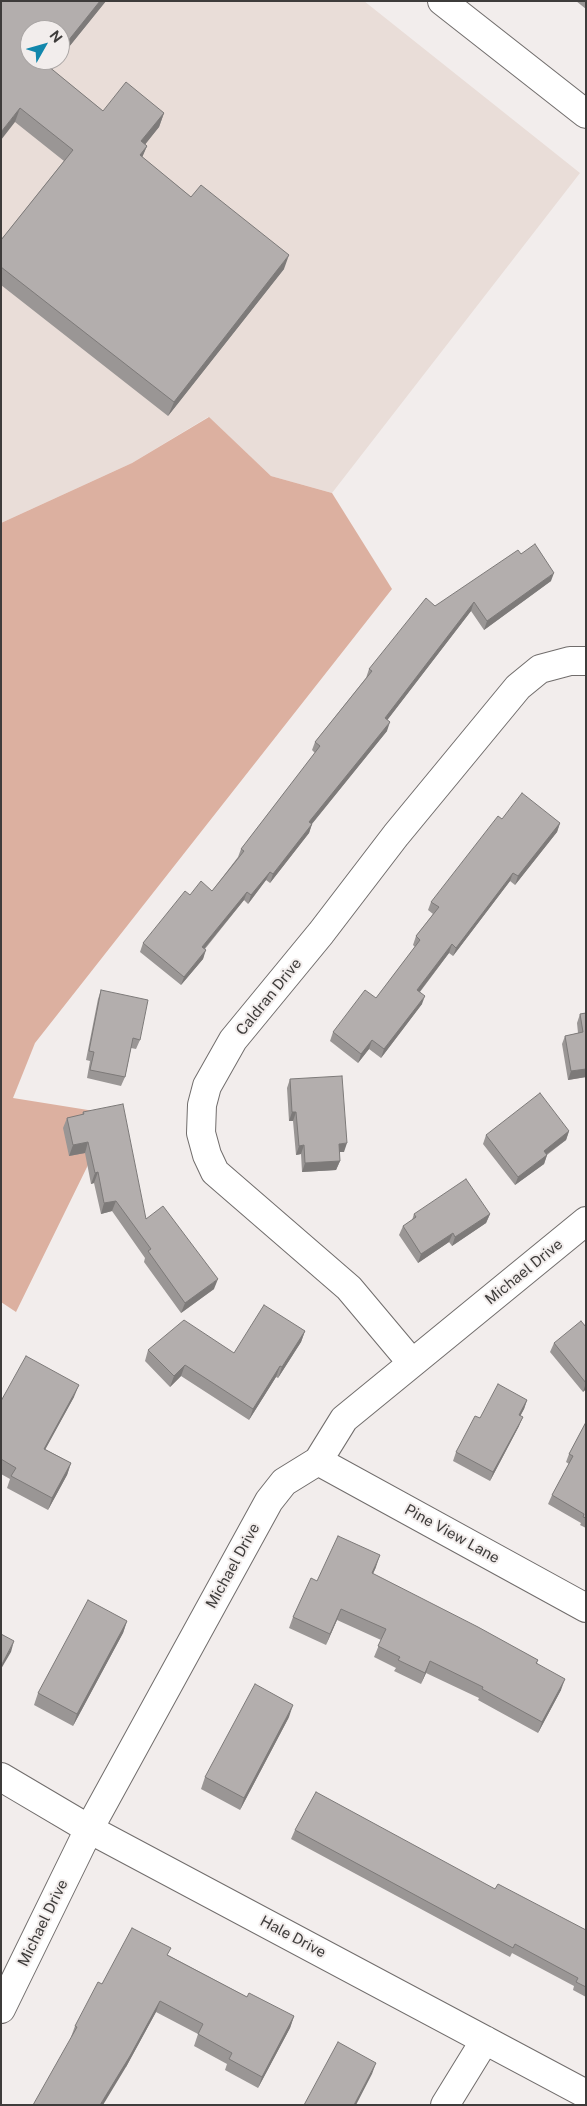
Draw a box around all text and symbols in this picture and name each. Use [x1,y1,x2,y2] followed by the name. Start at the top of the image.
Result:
[20,20,70,70] north arrow
[46,27,66,46] text: N
[232,955,306,1039] street label: Caldran Drive
[482,1235,566,1309] street label: Michael Drive
[401,1501,503,1567] street label: Pine View Lane
[202,1520,264,1612] street label: Michael Drive
[14,1877,72,1969] street label: Michael Drive
[257,1912,329,1962] street label: Hale Drive

